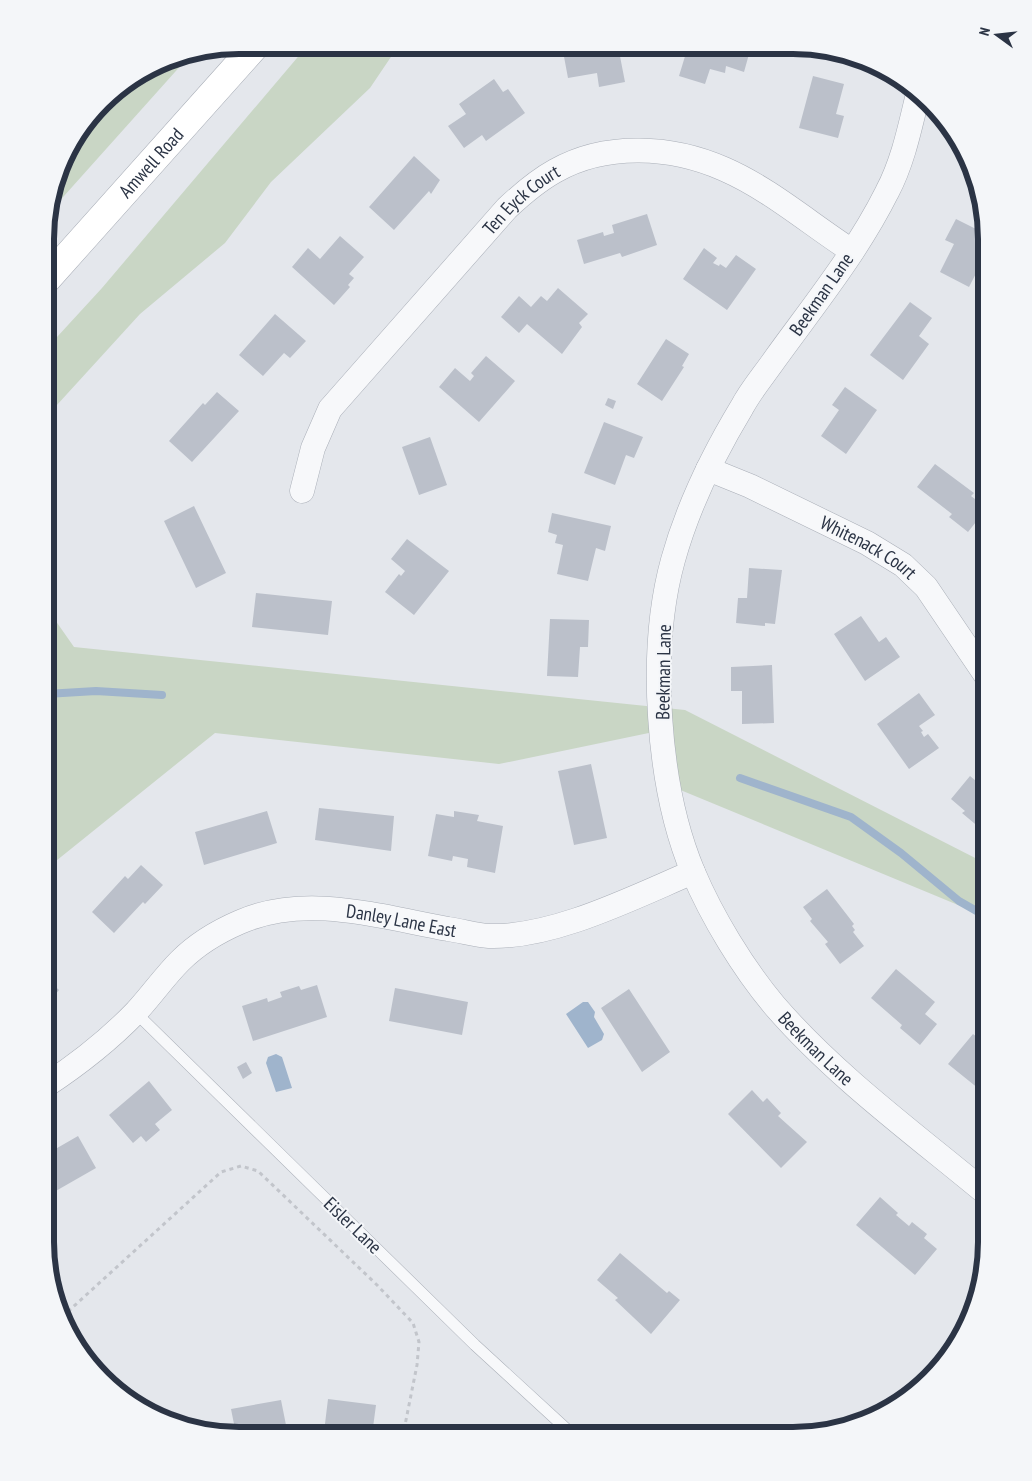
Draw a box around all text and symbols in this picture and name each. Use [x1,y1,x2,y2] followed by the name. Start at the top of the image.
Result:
[972,10,1022,60] north arrow
[975,26,994,38] text: N
[113,123,188,203] street label: Amwell Road
[477,159,564,240] street label: Ten Eyck Court
[784,248,858,340] street label: Beekman Lane
[817,510,923,585] street label: Whitenack Court
[650,624,676,720] street label: Beekman Lane
[345,899,459,942] street label: Danley Lane East
[773,1006,859,1090] street label: Beekman Lane
[319,1191,387,1259] street label: Eisler Lane

